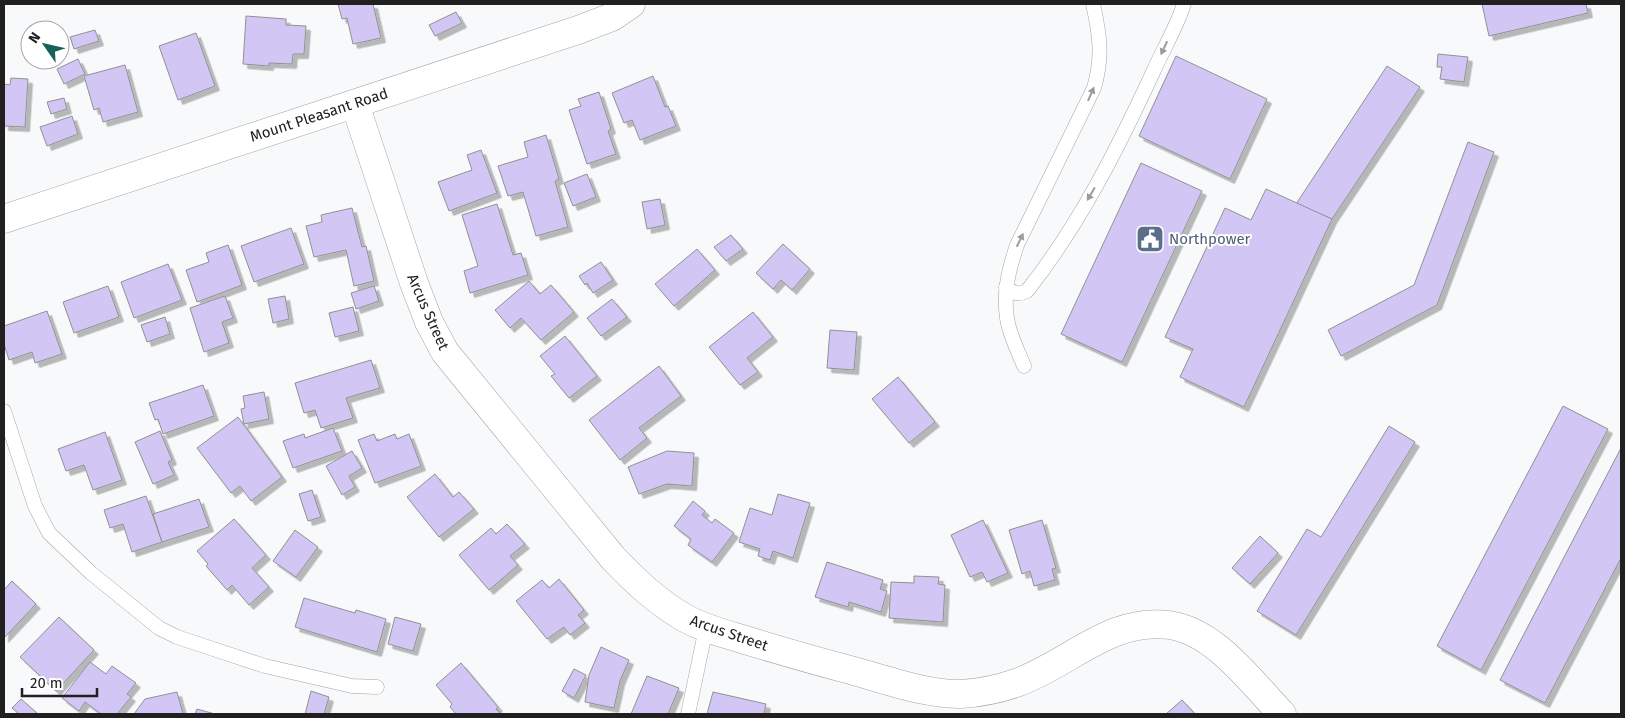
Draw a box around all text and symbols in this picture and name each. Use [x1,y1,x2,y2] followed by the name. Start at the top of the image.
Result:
[20,20,70,70] north arrow
[25,29,44,47] text: N
[1159,41,1167,55] one-way arrow
[248,84,390,146] street label: Mount Pleasant Road
[1088,87,1096,101] one-way arrow
[1087,187,1096,200] one-way arrow
[1135,224,1165,254] public building icon: Northpower
[1169,230,1251,248] place label: Northpower
[1016,233,1024,248] one-way arrow
[403,271,453,353] street label: Arcus Street
[688,611,771,655] street label: Arcus Street
[22,666,98,698] scale bar
[30,674,63,692] text: 20 m

